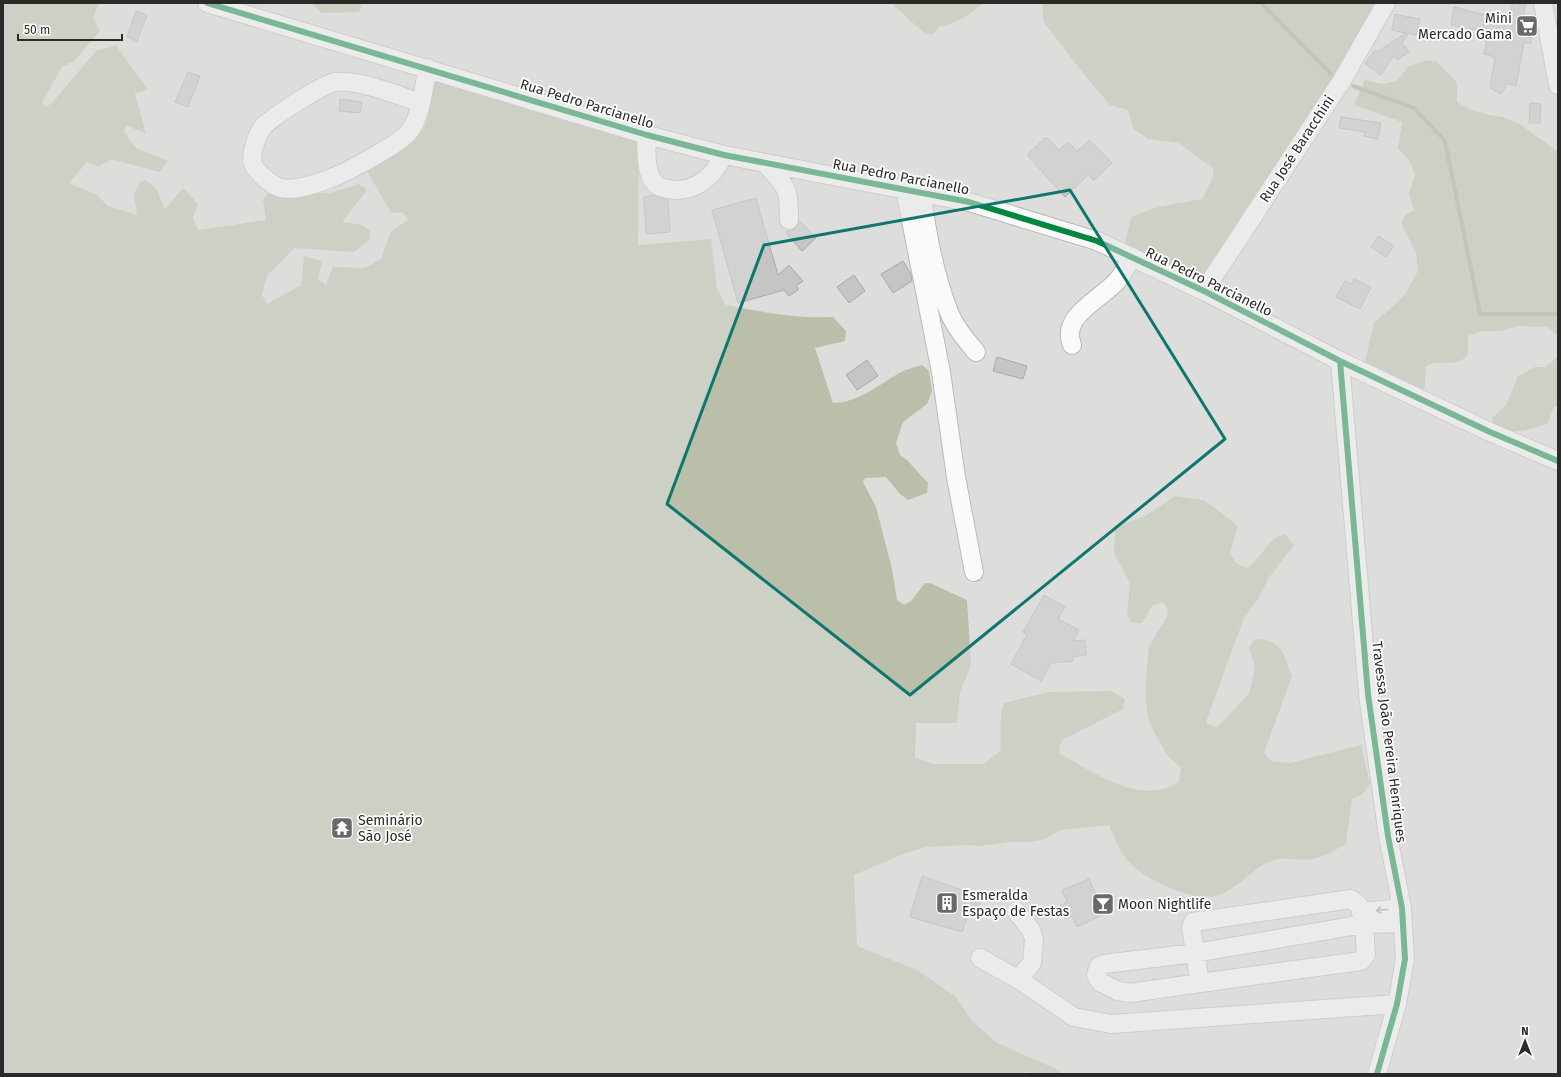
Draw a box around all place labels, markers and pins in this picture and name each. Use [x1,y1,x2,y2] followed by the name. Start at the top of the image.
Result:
[1418,10,1512,43] place label: Mini Mercado Gama
[1514,13,1540,39] supermarket icon: Mini Mercado Gama
[358,812,423,845] place label: Seminário São José
[329,815,355,841] temple icon: Seminário São José
[962,887,1070,920] place label: Esmeralda Espaço de Festas
[934,890,960,916] building icon: Esmeralda Espaço de Festas
[1090,891,1116,917] bar icon: Moon Nightlife
[1118,896,1211,913] place label: Moon Nightlife

